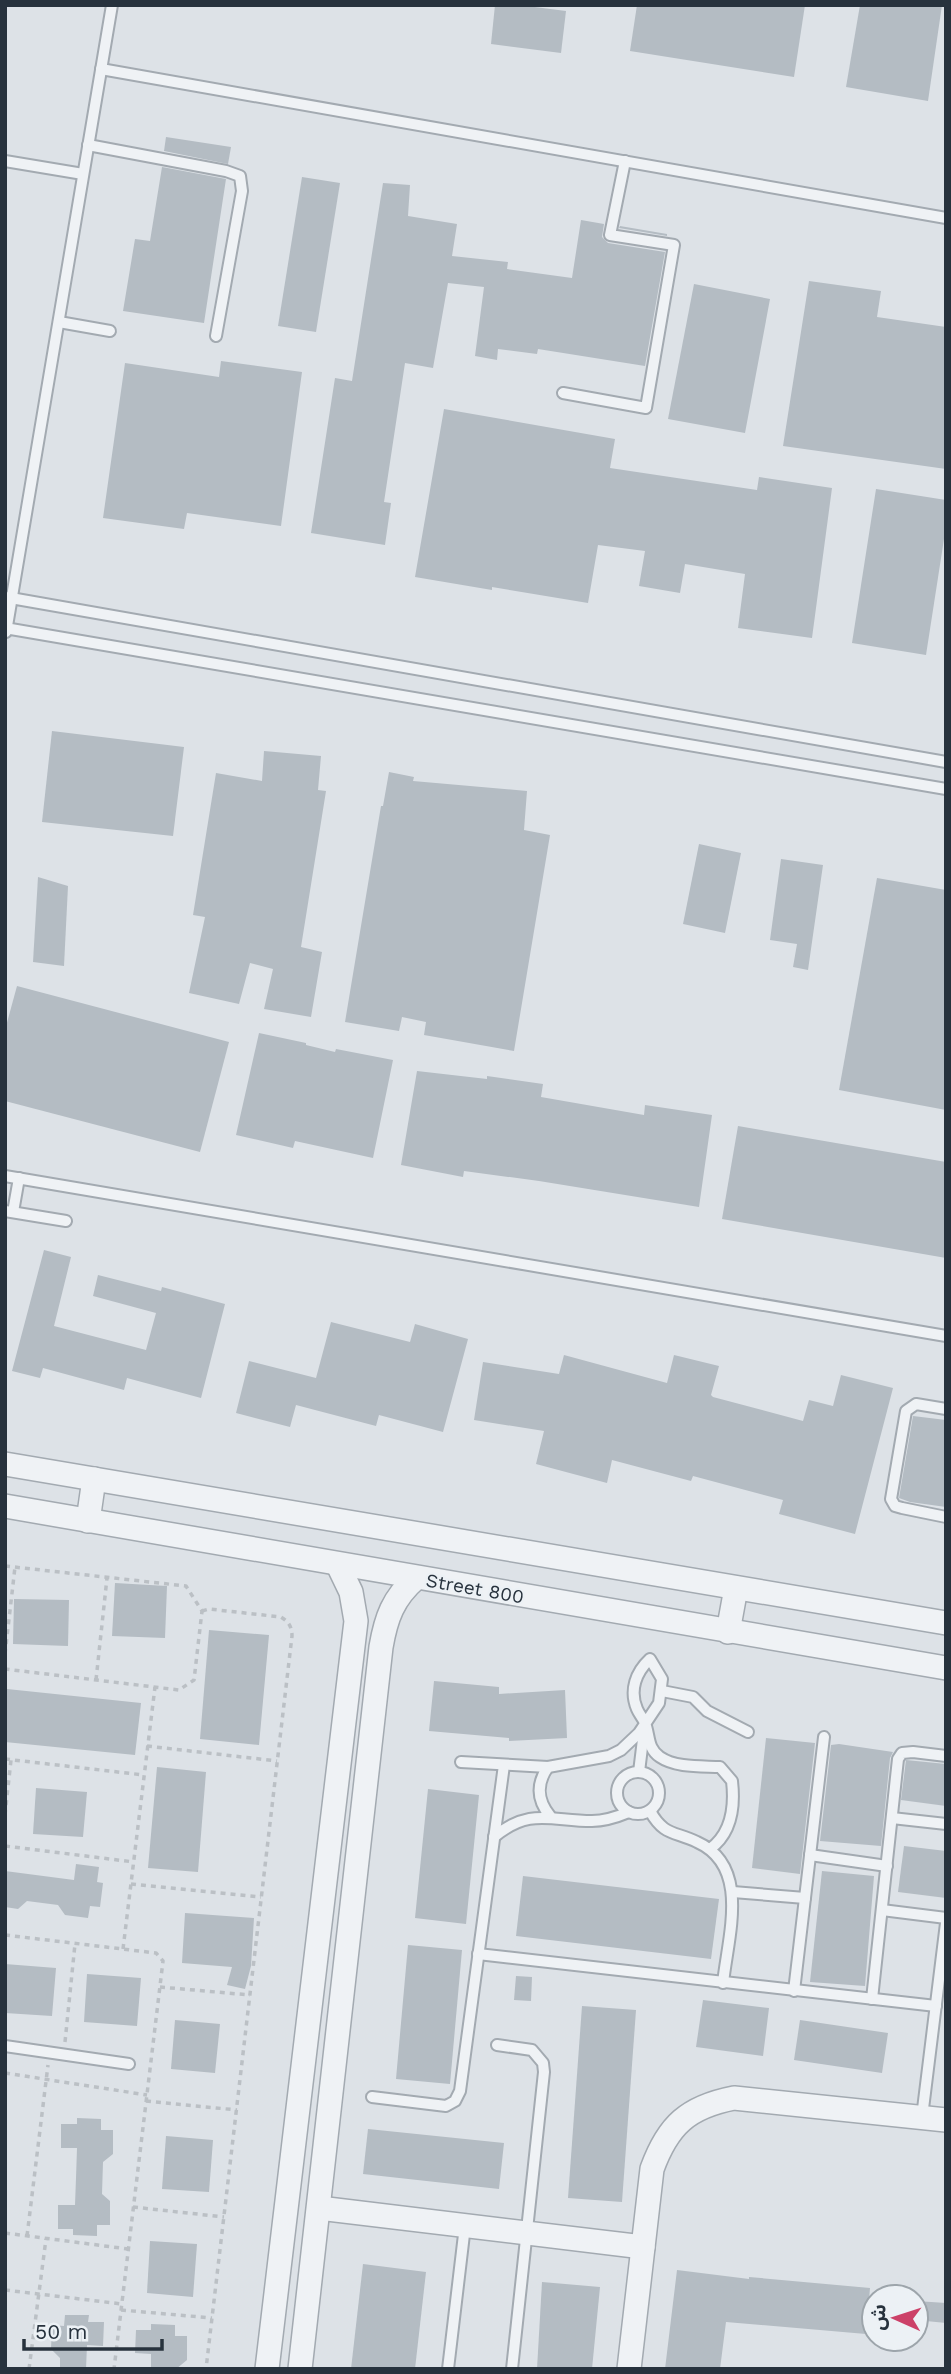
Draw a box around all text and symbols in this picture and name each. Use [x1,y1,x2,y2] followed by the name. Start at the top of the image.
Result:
[424,1569,526,1608] street label: Street 800
[860,2283,930,2353] north arrow
[866,2304,891,2331] text: ش
[24,2308,163,2352] scale bar
[35,2319,87,2344] text: 50 m

